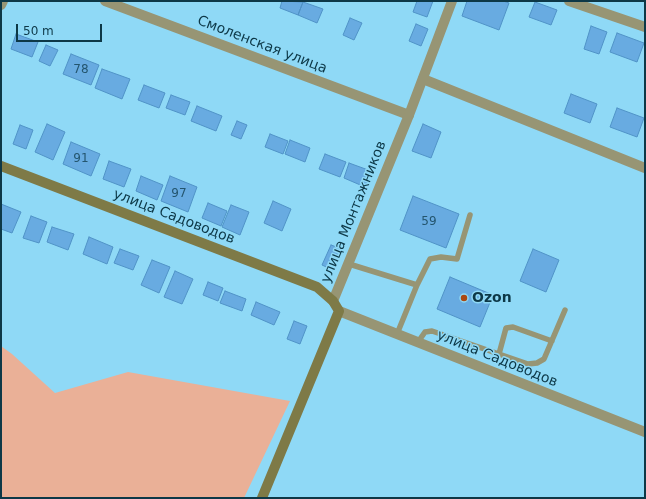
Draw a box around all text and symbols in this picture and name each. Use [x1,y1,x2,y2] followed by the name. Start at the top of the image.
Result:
[195,12,329,78] street label: Смоленская улица
[18,16,104,42] scale bar
[23,24,54,38] text: 50 m
[73,63,89,77] house number: 78
[318,139,390,285] street label: улица Монтажников
[73,152,89,166] house number: 91
[111,186,237,248] street label: улица Садоводов
[171,187,187,201] house number: 97
[421,215,437,229] house number: 59
[472,290,512,306] place label: Ozon
[459,293,469,303] marker: Ozon
[434,327,560,391] street label: улица Садоводов

